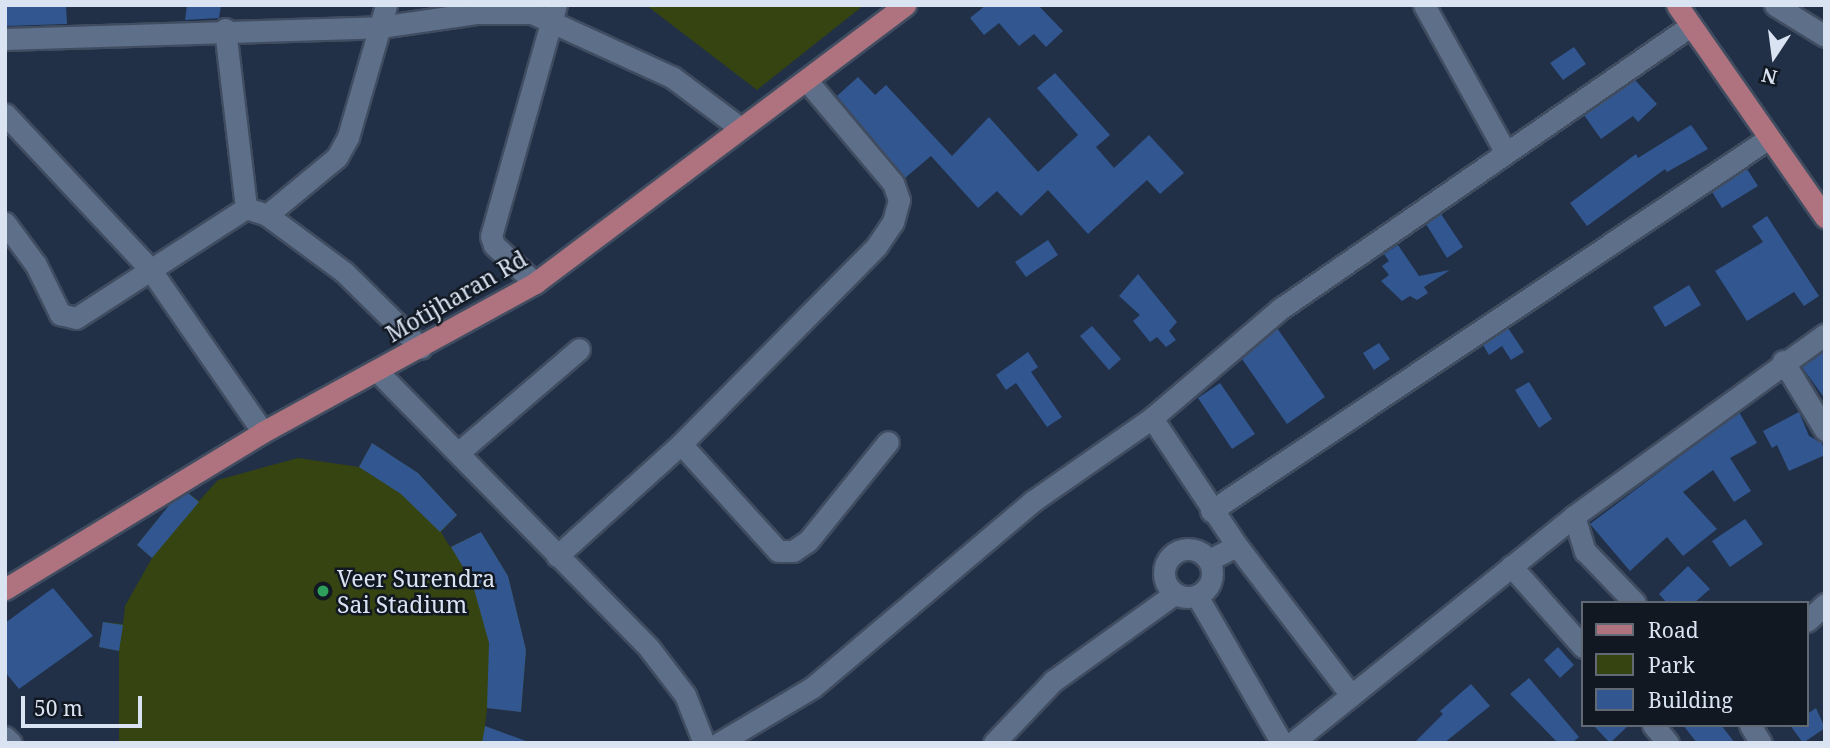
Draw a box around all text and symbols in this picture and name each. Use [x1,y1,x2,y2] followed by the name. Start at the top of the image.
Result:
[1739,21,1809,91] north arrow
[1759,62,1780,91] text: N
[381,245,531,347] street label: Motijharan Rd
[337,564,495,618] place label: Veer Surendra Sai Stadium
[315,583,331,599] marker: Veer Surendra Sai Stadium
[1582,601,1809,727] legend
[1648,616,1699,644] text: Road
[1648,651,1695,679] text: Park
[24,682,145,726] scale bar
[1648,686,1733,714] text: Building
[34,694,83,722] text: 50 m

